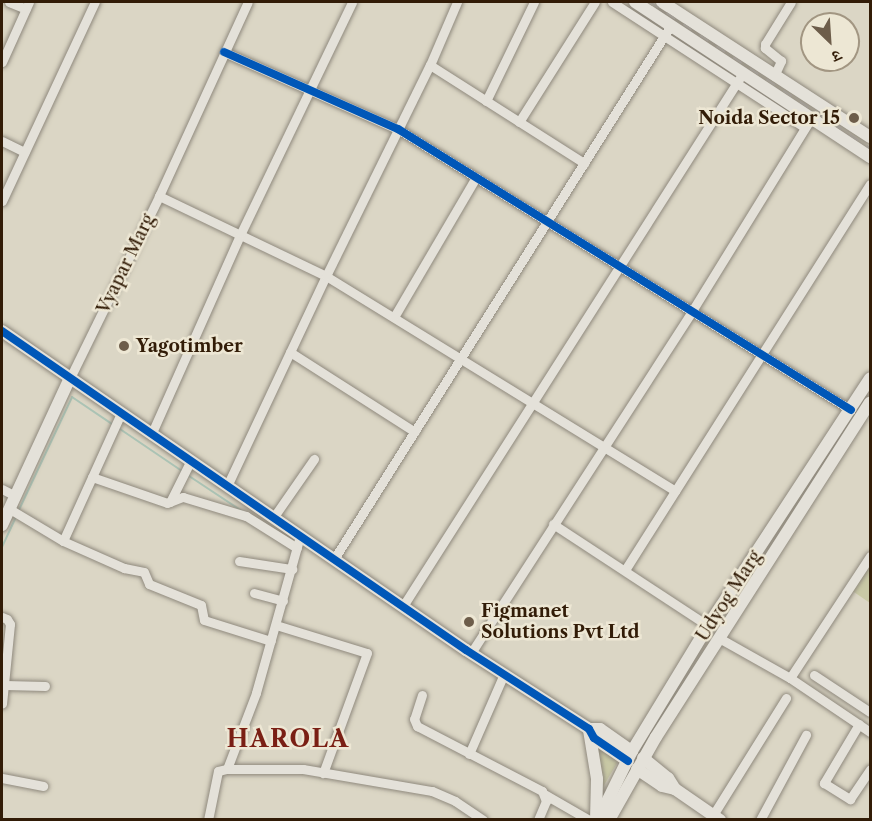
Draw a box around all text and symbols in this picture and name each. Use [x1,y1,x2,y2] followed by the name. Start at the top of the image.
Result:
[800,12,860,72] north arrow
[829,46,845,67] text: उ
[698,107,840,129] place label: Noida Sector 15
[845,109,863,127] marker: Noida Sector 15
[93,210,159,318] street label: Vyapar Marg
[136,335,243,357] place label: Yagotimber
[117,339,131,353] marker: Yagotimber
[692,547,766,645] street label: Udyog Marg
[481,601,639,644] place label: Figmanet Solutions Pvt Ltd
[462,615,476,629] marker: Figmanet Solutions Pvt Ltd
[226,725,350,753] district label: HAROLA

